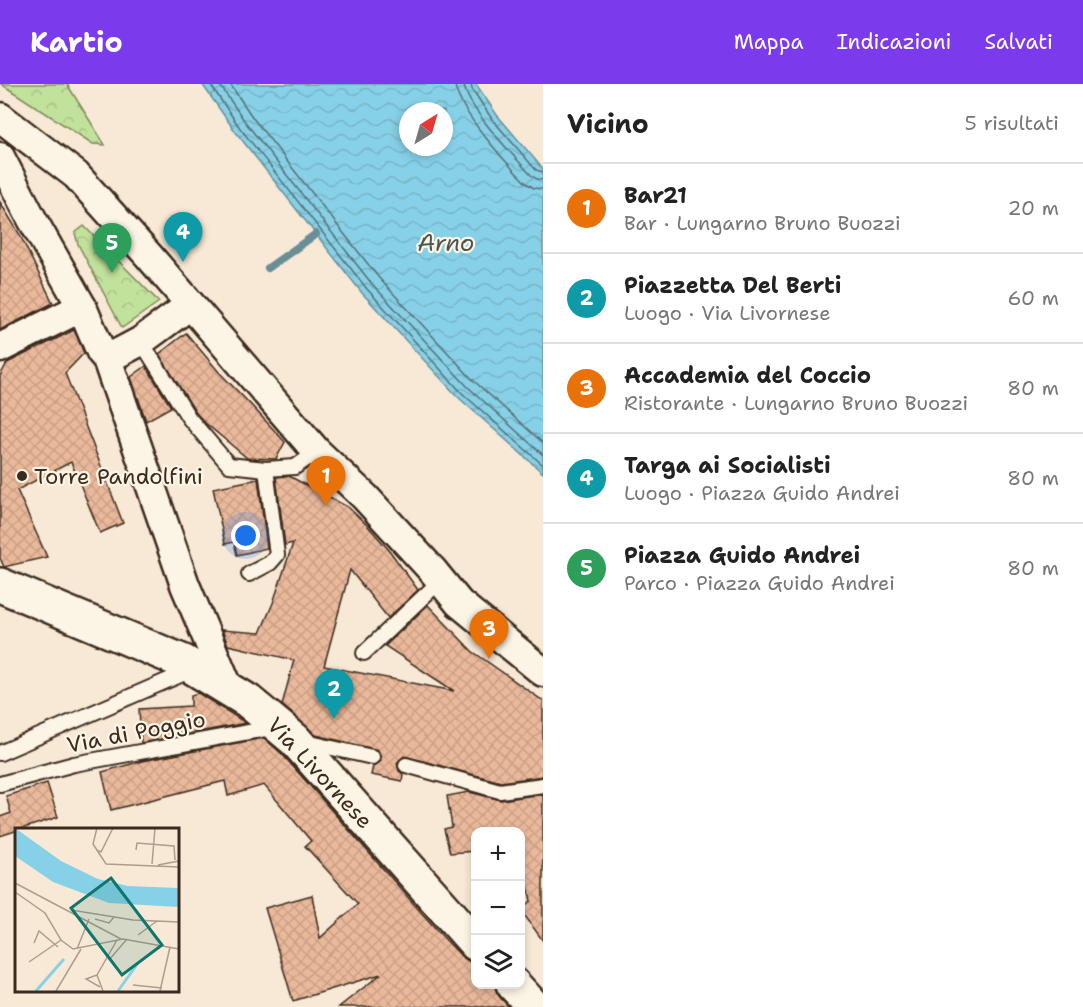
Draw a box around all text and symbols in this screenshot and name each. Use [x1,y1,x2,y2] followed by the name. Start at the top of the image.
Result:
[30,23,123,61] text: Kartio
[734,28,804,56] text: Mappa
[837,28,951,56] text: Indicazioni
[984,28,1053,56] text: Salvati
[399,102,453,156] north arrow
[567,106,649,141] text: Vicino
[964,110,1059,136] text: 5 risultati
[624,181,687,210] text: Bar21
[582,195,591,221] text: 1
[1008,195,1059,221] text: 20 m
[624,210,901,236] text: Bar · Lungarno Bruno Buozzi
[164,212,202,262] pin: 4
[92,224,132,273] pin: 5
[418,227,474,259] water label: Arno
[624,271,841,300] text: Piazzetta Del Berti
[580,285,594,311] text: 2
[1007,285,1059,311] text: 60 m
[624,300,831,326] text: Luogo · Via Livornese
[624,361,871,390] text: Accademia del Coccio
[580,375,594,401] text: 3
[1007,375,1059,401] text: 80 m
[624,390,968,416] text: Ristorante · Lungarno Bruno Buozzi
[624,451,831,480] text: Targa ai Socialisti
[306,456,346,506] pin: 1
[34,462,203,491] place label: Torre Pandolfini
[580,465,594,491] text: 4
[1007,465,1059,491] text: 80 m
[15,469,29,483] marker: Torre Pandolfini
[624,480,900,506] text: Luogo · Piazza Guido Andrei
[231,521,260,550] your location
[624,541,860,570] text: Piazza Guido Andrei
[580,555,593,581] text: 5
[1007,555,1059,581] text: 80 m
[624,570,895,596] text: Parco · Piazza Guido Andrei
[470,610,508,659] pin: 3
[314,670,354,719] pin: 2
[64,704,208,760] street label: Via di Poggio
[261,711,379,835] street label: Via Livornese
[471,827,525,989] map controls
[471,827,525,881] button: +
[15,828,178,992] inset map
[471,881,525,935] button: −
[471,935,525,989] button: layers

